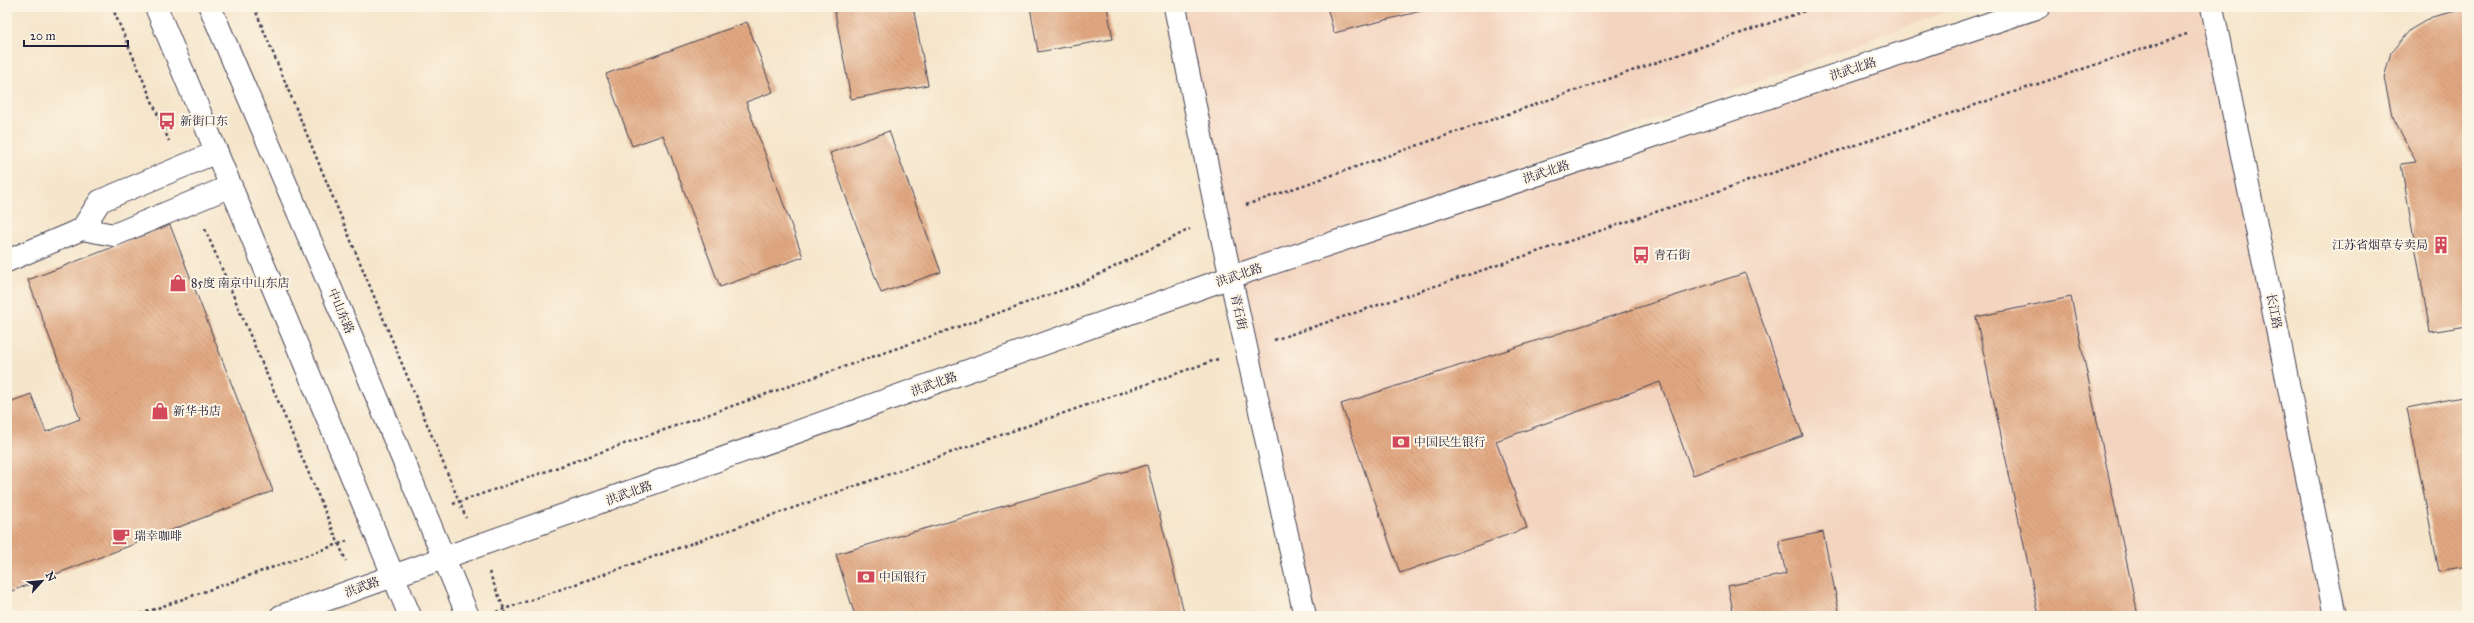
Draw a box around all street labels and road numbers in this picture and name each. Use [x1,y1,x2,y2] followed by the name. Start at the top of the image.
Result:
[1828,55,1878,83] street label: 洪武北路
[1521,158,1571,186] street label: 洪武北路
[1214,261,1264,289] street label: 洪武北路
[325,286,357,336] street label: 中山东路
[2264,292,2284,330] street label: 长江路
[1228,293,1250,332] street label: 青石街
[909,369,959,399] street label: 洪武北路
[604,478,654,508] street label: 洪武北路
[343,574,381,600] street label: 洪武路

